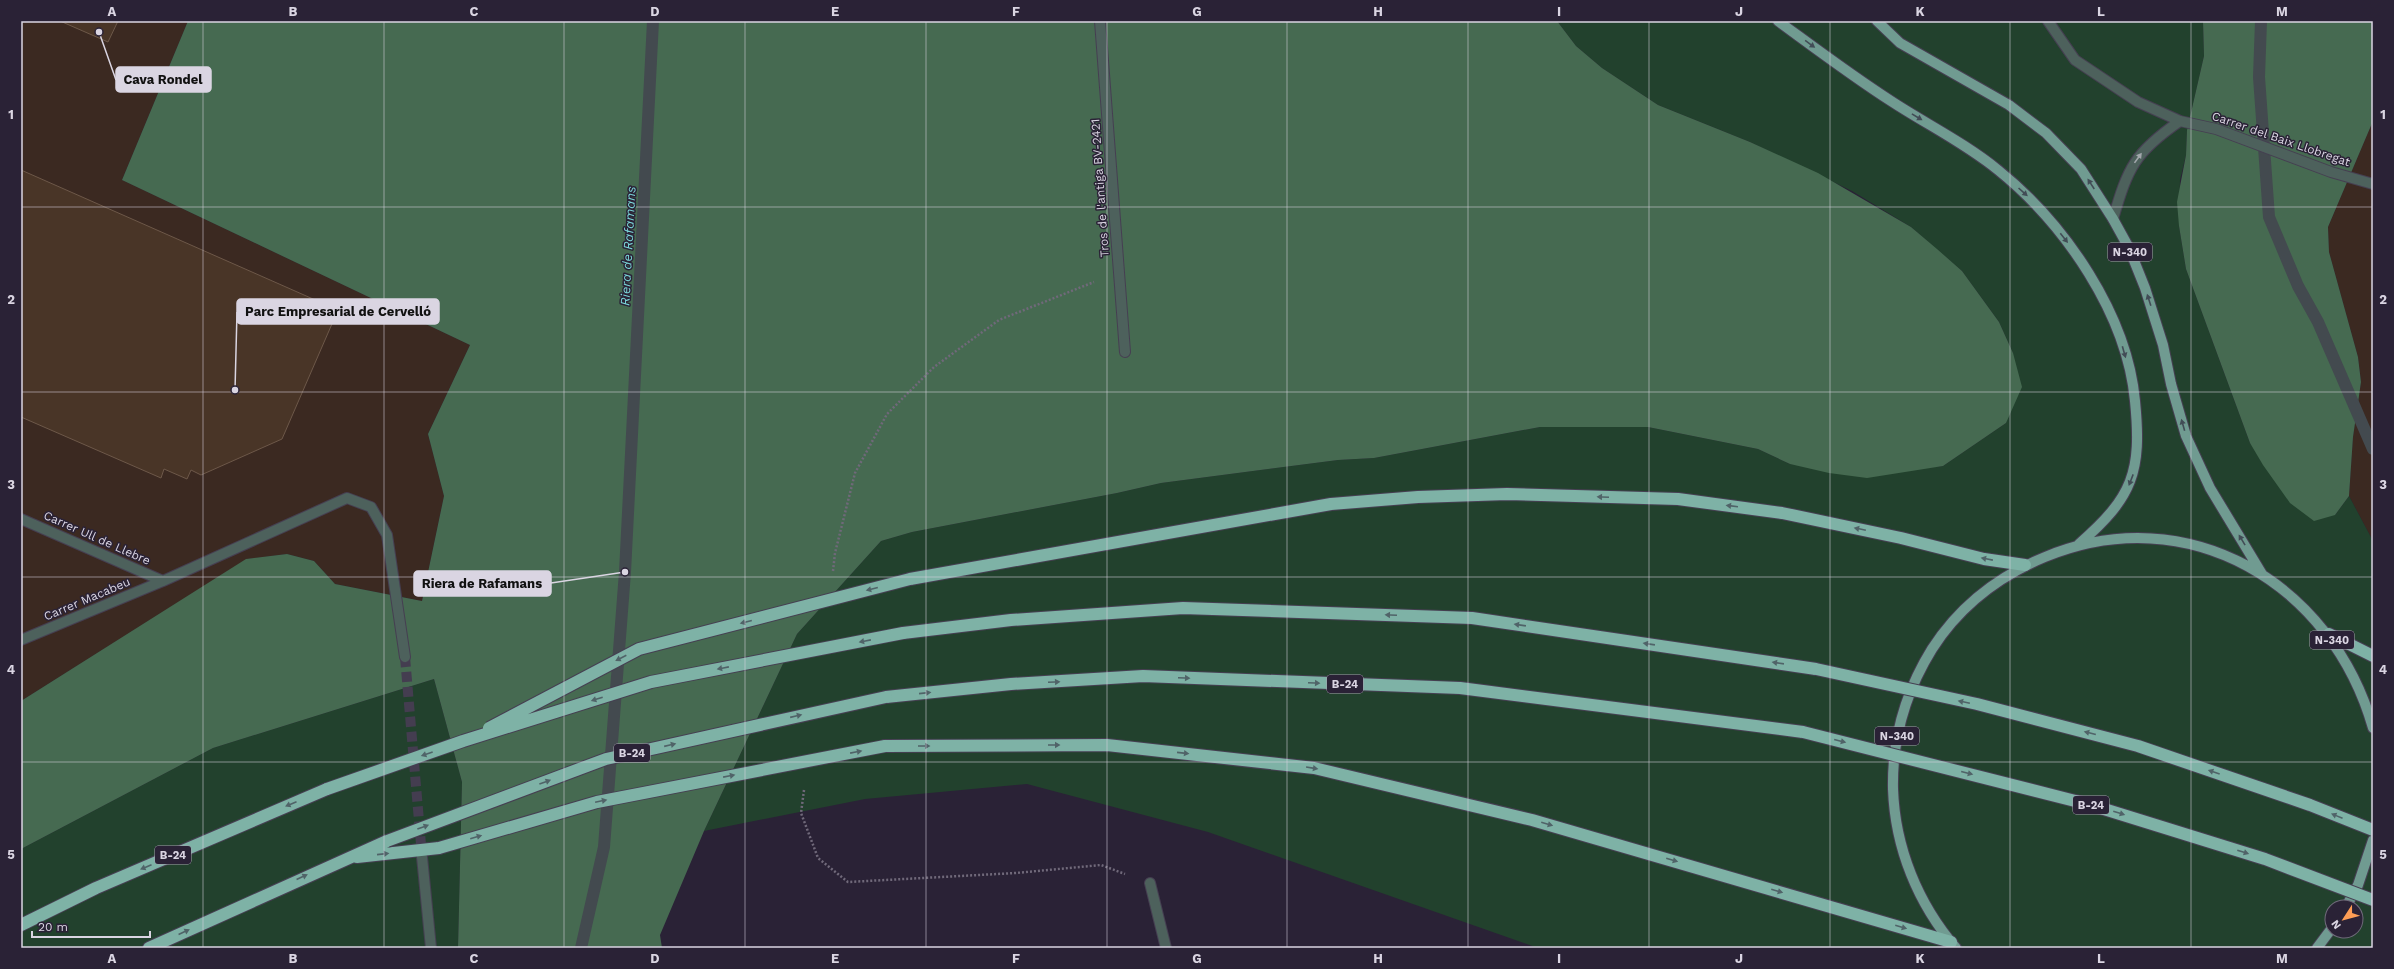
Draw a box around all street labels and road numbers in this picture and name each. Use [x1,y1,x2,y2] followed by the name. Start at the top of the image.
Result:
[2210,109,2352,169] street label: Carrer del Baix Llobregat
[1088,118,1112,258] street label: Tros de l'antiga BV-2421
[2108,243,2152,261] road number: N-340
[42,508,153,568] street label: Carrer Ull de Llebre
[42,574,132,624] street label: Carrer Macabeu
[2310,631,2354,649] road number: N-340
[1327,675,1363,693] road number: B-24
[1875,727,1919,745] road number: N-340
[614,744,650,762] road number: B-24
[2073,796,2109,814] road number: B-24
[155,846,191,864] road number: B-24

